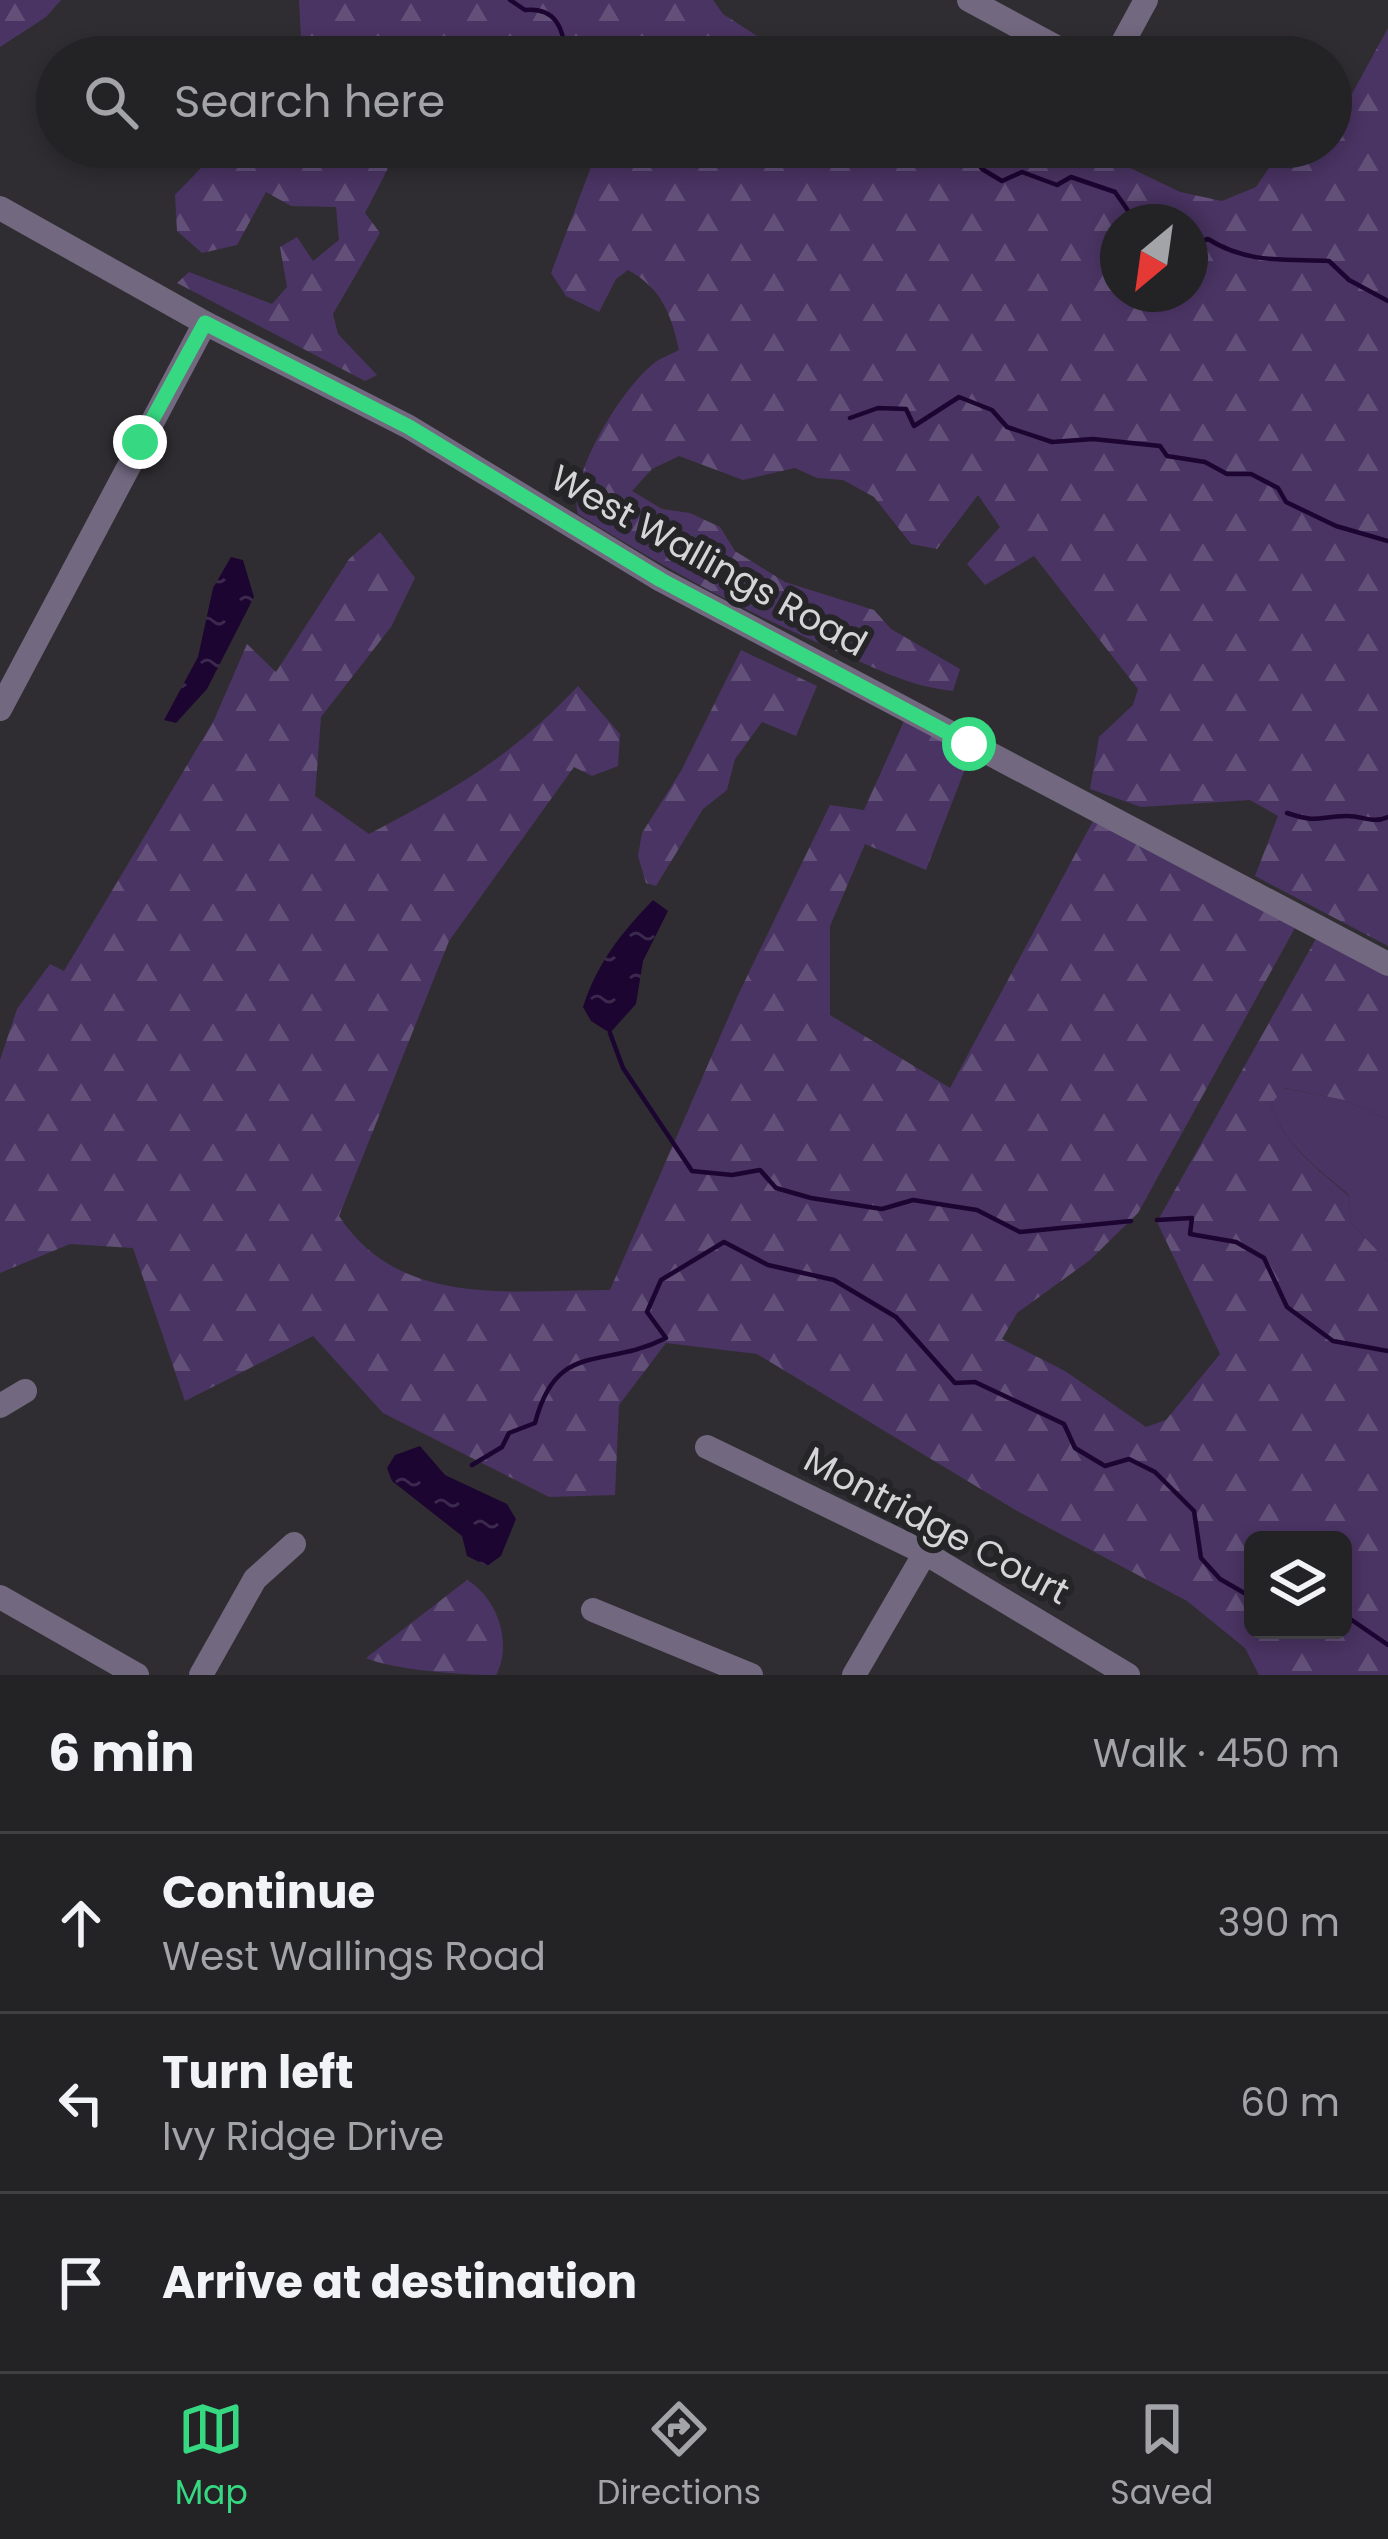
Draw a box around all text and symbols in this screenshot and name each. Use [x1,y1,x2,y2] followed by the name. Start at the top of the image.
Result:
[36,36,1352,168] search box
[78,69,144,135] icon: search
[174,70,445,133] text: Search here
[1100,204,1208,312] north arrow
[113,415,167,469] route end
[541,452,876,669] street label: West Wallings Road
[942,717,996,771] route start
[795,1434,1078,1617] street label: Montridge Court
[1244,1531,1352,1639] map controls
[1244,1531,1352,1639] button: layers
[48,1717,195,1789] text: 6 min
[1093,1726,1340,1781] text: Walk · 450 m
[162,1861,375,1924] text: Continue
[48,1890,114,1956] icon: ahead
[1217,1895,1340,1950] text: 390 m
[162,1929,546,1984] text: West Wallings Road
[162,2041,354,2104] text: Turn left
[48,2070,114,2136] icon: left
[1240,2075,1340,2130] text: 60 m
[162,2109,444,2164] text: Ivy Ridge Drive
[48,2250,114,2316] icon: arrive
[162,2251,637,2314] text: Arrive at destination
[175,2396,248,2518] tab: Map
[597,2396,761,2518] tab: Directions
[1110,2396,1213,2518] tab: Saved

